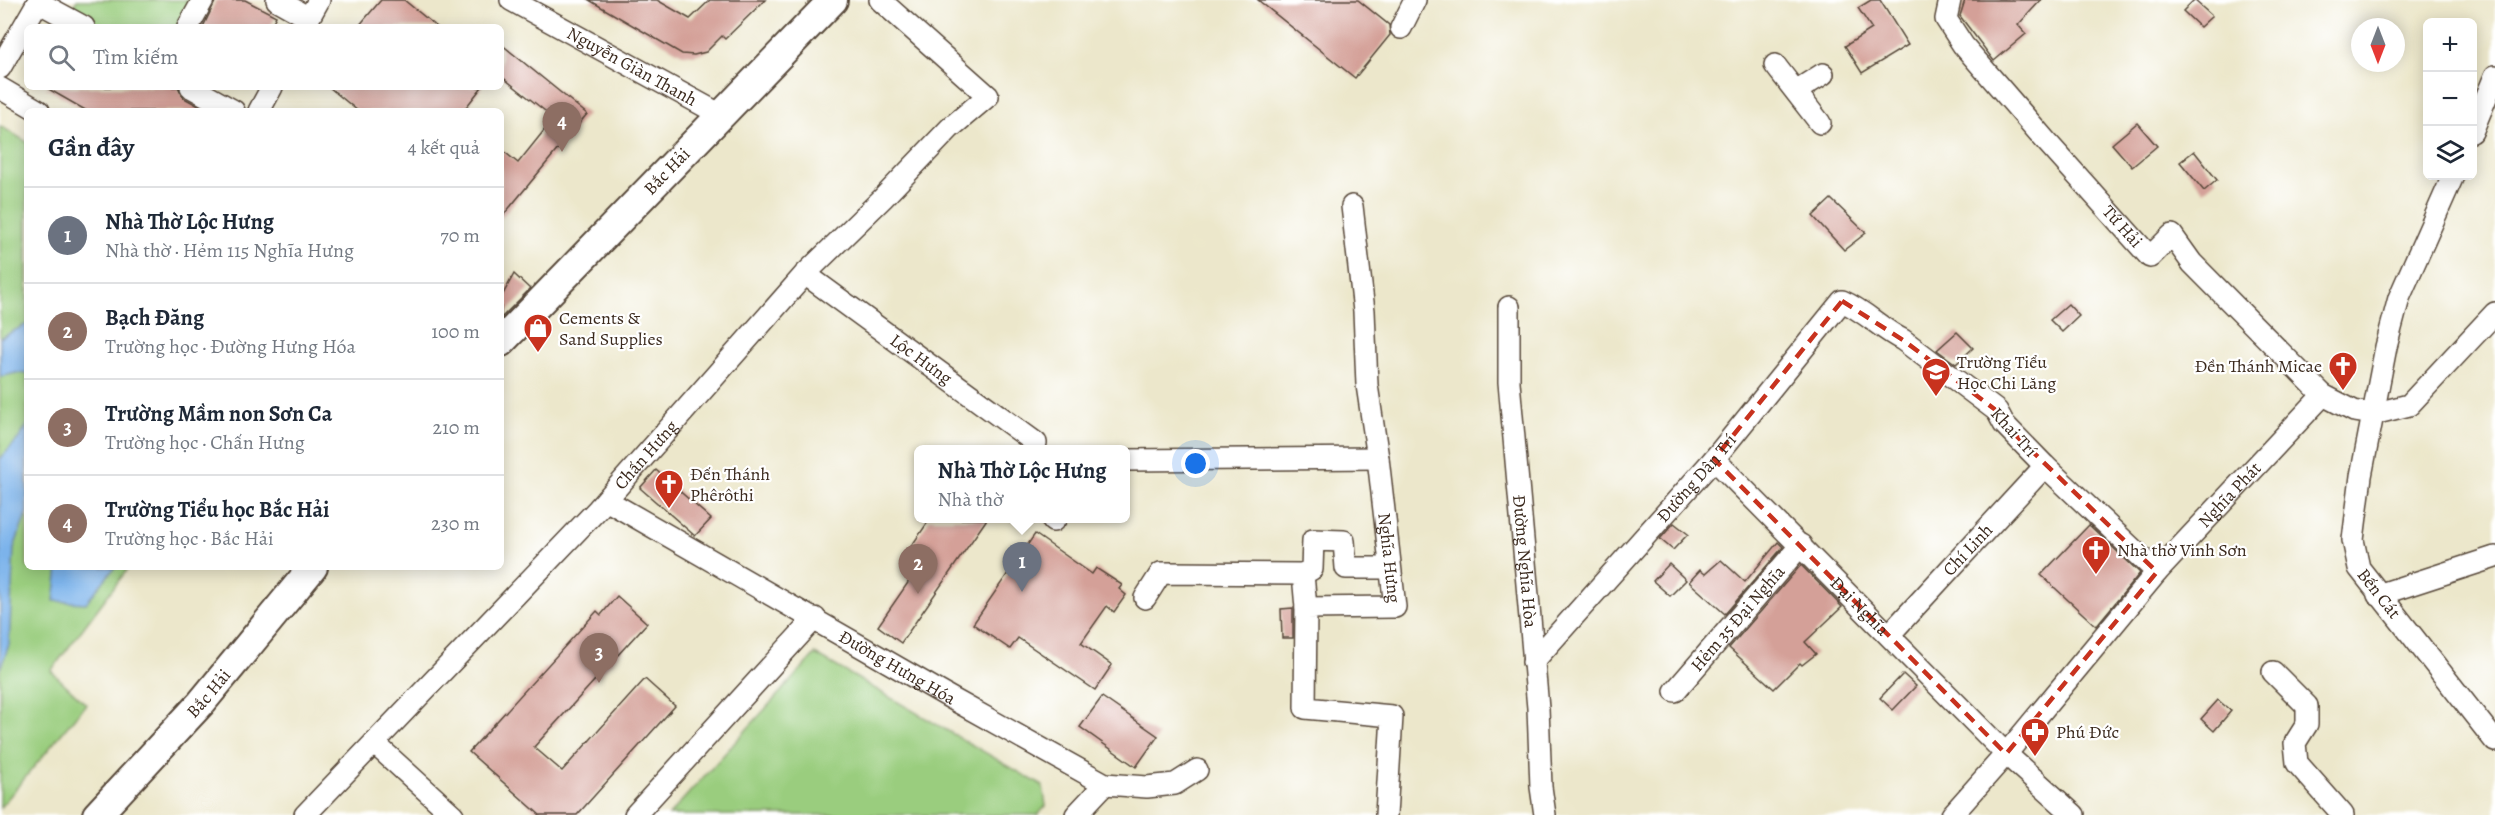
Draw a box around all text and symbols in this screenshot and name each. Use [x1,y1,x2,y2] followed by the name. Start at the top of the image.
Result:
[2351,18,2405,72] north arrow
[2423,18,2477,180] map controls
[2423,18,2477,72] button: +
[563,21,702,112] street label: Nguyễn Giàn Thanh
[24,24,504,90] search box
[45,41,78,74] icon: search
[93,42,179,72] text: Tìm kiếm
[2423,72,2477,126] button: −
[542,102,582,152] pin: 4
[2423,126,2477,180] button: layers
[48,130,134,165] text: Gần đây
[407,134,480,161] text: 4 kết quả
[638,142,695,200] street label: Bắc Hải
[2097,200,2148,253] street label: Tứ Hải
[105,207,274,237] text: Nhà Thờ Lộc Hưng
[64,222,71,249] text: 1
[440,222,480,249] text: 70 m
[105,237,354,264] text: Nhà thờ · Hẻm 115 Nghĩa Hưng
[105,303,204,333] text: Bạch Đăng
[559,306,663,351] place label: Cements & Sand Supplies
[522,312,554,354] shop icon: Cements & Sand Supplies
[63,318,72,345] text: 2
[431,318,480,345] text: 100 m
[885,328,957,390] street label: Lộc Hưng
[105,333,356,360] text: Trường học · Đường Hưng Hóa
[1957,350,2056,395] place label: Trường Tiểu Học Chi Lăng
[2327,350,2359,392] church icon: Đền Thánh Micae
[2194,354,2322,378] place label: Đền Thánh Micae
[1920,356,1952,398] school or university icon: Trường Tiểu Học Chi Lăng
[105,399,332,429] text: Trường Mầm non Sơn Ca
[1985,402,2043,462] street label: Khai Trí
[63,414,72,441] text: 3
[432,414,480,441] text: 210 m
[609,415,683,495] street label: Chấn Hưng
[105,429,305,456] text: Trường học · Chấn Hưng
[1651,429,1742,528] street label: Đường Dân Trí
[914,445,1130,523] popup
[1181,449,1210,478] your location
[937,456,1107,486] text: Nhà Thờ Lộc Hưng
[2193,456,2266,533] street label: Nghĩa Phát
[690,462,770,507] place label: Đến Thánh Phêrôthi
[653,468,685,510] church icon: Đến Thánh Phêrôthi
[937,486,1003,513] text: Nhà thờ
[1507,494,1543,629] street label: Đường Nghĩa Hòa
[105,495,329,525] text: Trường Tiểu học Bắc Hải
[63,510,72,537] text: 4
[431,510,480,537] text: 230 m
[1372,511,1406,604] street label: Nghĩa Hưng
[1937,518,1998,581] street label: Chí Linh
[105,525,274,552] text: Trường học · Bắc Hải
[2080,534,2112,576] church icon: Nhà thờ Vinh Sơn
[2117,538,2247,562] place label: Nhà thờ Vinh Sơn
[1002,542,1042,592] pin: 1
[898,544,938,594] pin: 2
[1685,560,1791,677] street label: Hẻm 35 Đại Nghĩa
[2352,563,2406,624] street label: Bến Cát
[1825,571,1895,642] street label: Đại Nghĩa
[835,624,961,711] street label: Đường Hưng Hóa
[580,634,618,683] pin: 3
[181,664,236,723] street label: Bắc Hải
[2019,716,2051,758] pharmacy icon: Phú Đức
[2056,720,2119,744] place label: Phú Đức

